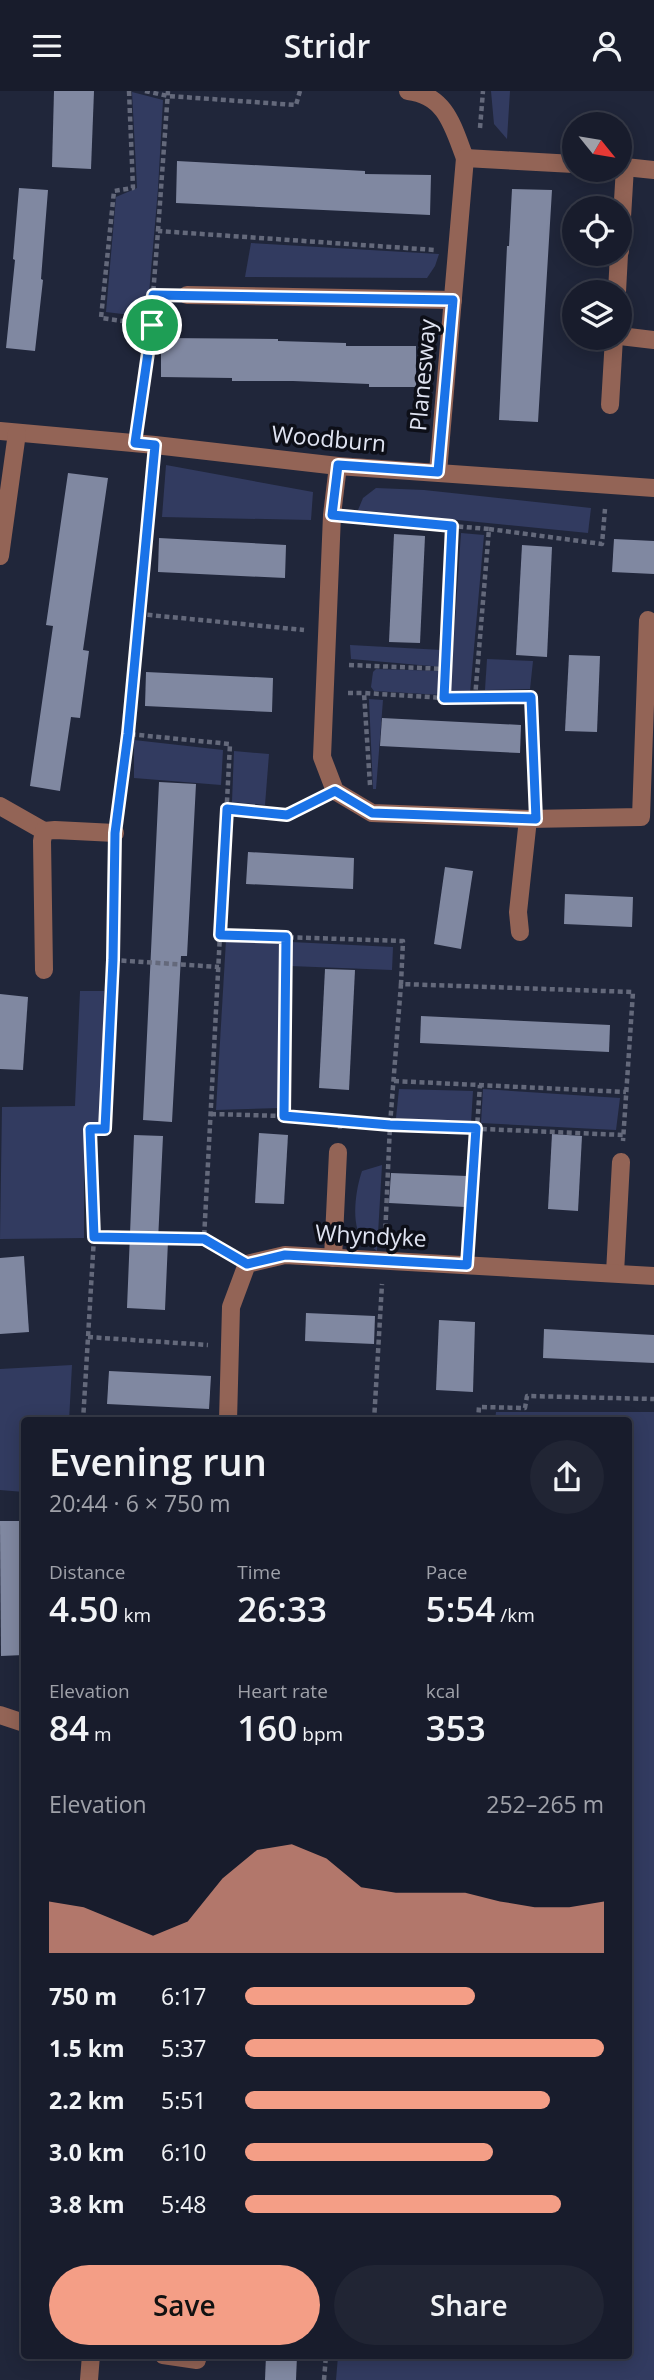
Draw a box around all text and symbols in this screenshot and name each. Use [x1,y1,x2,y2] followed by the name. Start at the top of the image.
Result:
[284,24,370,67] text: Stridr
[28,27,66,65] icon: menu
[588,27,626,65] icon: person
[562,112,632,182] north arrow
[562,112,632,350] map controls
[562,196,632,266] button: locate
[562,280,632,350] button: layers
[122,295,182,355] pin
[133,306,171,344] icon: arrive
[401,317,443,432] street label: Planesway
[270,417,388,459] street label: Woodburn
[314,1216,428,1254] street label: Whyndyke
[49,1435,267,1487] text: Evening run
[530,1440,604,1514] button: share
[49,1487,231,1519] text: 20:44 · 6 × 750 m
[49,1559,125,1585] text: Distance
[237,1559,281,1585] text: Time
[426,1559,467,1585] text: Pace
[49,1585,119,1632] text: 4.50
[237,1585,327,1632] text: 26:33
[426,1585,495,1632] text: 5:54
[119,1602,151,1628] text: km
[495,1602,535,1628] text: /km
[49,1678,130,1704] text: Elevation
[237,1678,328,1704] text: Heart rate
[426,1678,460,1704] text: kcal
[49,1704,89,1751] text: 84
[237,1704,297,1751] text: 160
[426,1704,486,1751] text: 353
[89,1721,112,1747] text: m
[297,1721,343,1747] text: bpm
[49,1788,147,1820] text: Elevation
[486,1788,604,1820] text: 252–265 m
[49,1980,117,2012] text: 750 m
[161,1980,207,2012] text: 6:17
[49,2032,125,2064] text: 1.5 km
[161,2032,207,2064] text: 5:37
[49,2084,125,2116] text: 2.2 km
[161,2084,207,2116] text: 5:51
[49,2136,125,2168] text: 3.0 km
[161,2136,207,2168] text: 6:10
[49,2188,125,2220] text: 3.8 km
[161,2188,207,2220] text: 5:48
[49,2265,320,2345] button: Save
[334,2265,604,2345] button: Share

